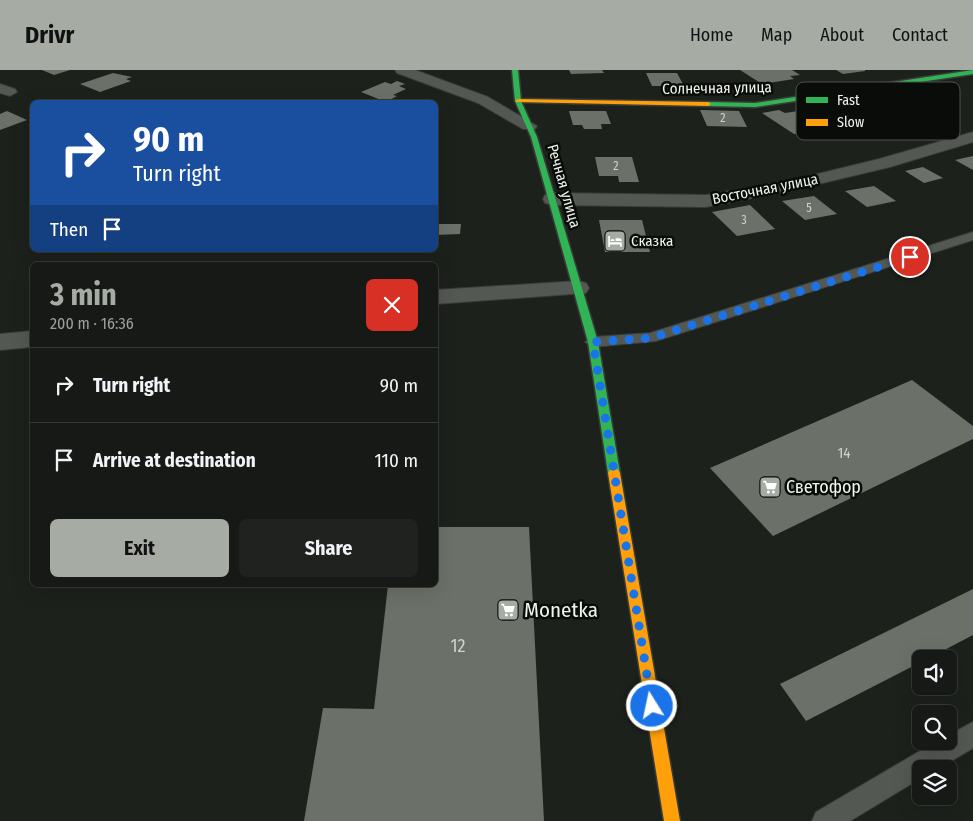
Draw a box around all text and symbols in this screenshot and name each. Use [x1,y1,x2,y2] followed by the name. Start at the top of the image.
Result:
[25,21,74,49] text: Drivr
[690,24,733,46] text: Home
[761,24,792,46] text: Map
[820,24,864,46] text: About
[892,24,948,46] text: Contact
[662,78,772,98] street label: Солнечная улица
[796,82,960,140] legend
[837,92,860,109] text: Fast
[720,111,726,125] house number: 2
[837,114,864,131] text: Slow
[133,118,204,160] text: 90 m
[50,120,115,185] icon: right
[543,142,585,230] street label: Речная улица
[613,159,619,173] house number: 2
[133,160,221,187] text: Turn right
[711,170,819,208] street label: Восточная улица
[806,201,812,215] house number: 5
[741,213,747,227] house number: 3
[98,215,126,243] icon: arrive
[50,218,88,241] text: Then
[603,229,627,253] hotel icon: Сказка
[631,232,673,250] place label: Сказка
[889,236,931,278] pin
[896,243,924,271] icon: arrive
[50,277,117,313] text: 3 min
[366,279,418,331] button: close
[50,314,134,333] text: 200 m · 16:36
[50,371,78,399] icon: right
[93,374,170,397] text: Turn right
[380,374,418,397] text: 90 m
[837,444,851,462] house number: 14
[50,446,78,474] icon: arrive
[93,449,256,472] text: Arrive at destination
[374,449,418,472] text: 110 m
[758,475,782,499] supermarket icon: Светофор
[786,476,861,498] place label: Светофор
[50,519,229,577] button: Exit
[239,519,418,577] button: Share
[524,597,598,623] place label: Monetka
[496,598,520,622] supermarket icon: Monetka
[451,635,466,657] house number: 12
[912,650,957,805] map controls
[912,650,957,695] button: sound
[625,679,677,731] position arrow
[912,705,957,750] button: search
[912,760,957,805] button: layers

